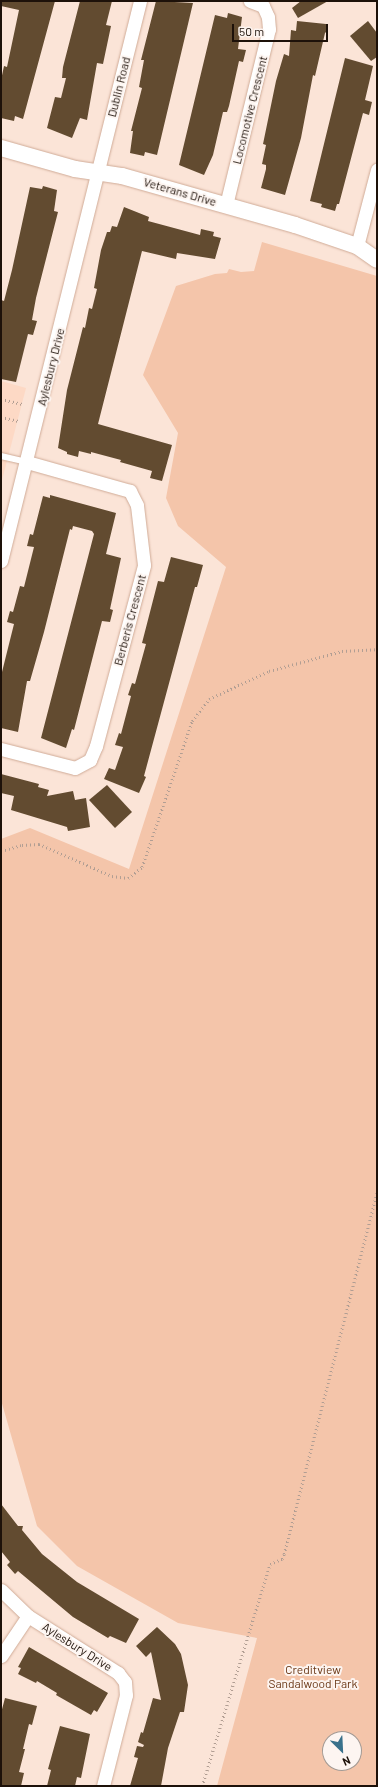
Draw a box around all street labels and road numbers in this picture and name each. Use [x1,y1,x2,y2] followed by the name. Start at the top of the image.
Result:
[230,54,270,166] street label: Locomotive Crescent
[105,55,133,119] street label: Dublin Road
[142,175,218,209] street label: Veterans Drive
[34,327,68,407] street label: Aylesbury Drive
[111,573,149,667] street label: Berberis Crescent
[39,1620,115,1674] street label: Aylesbury Drive

